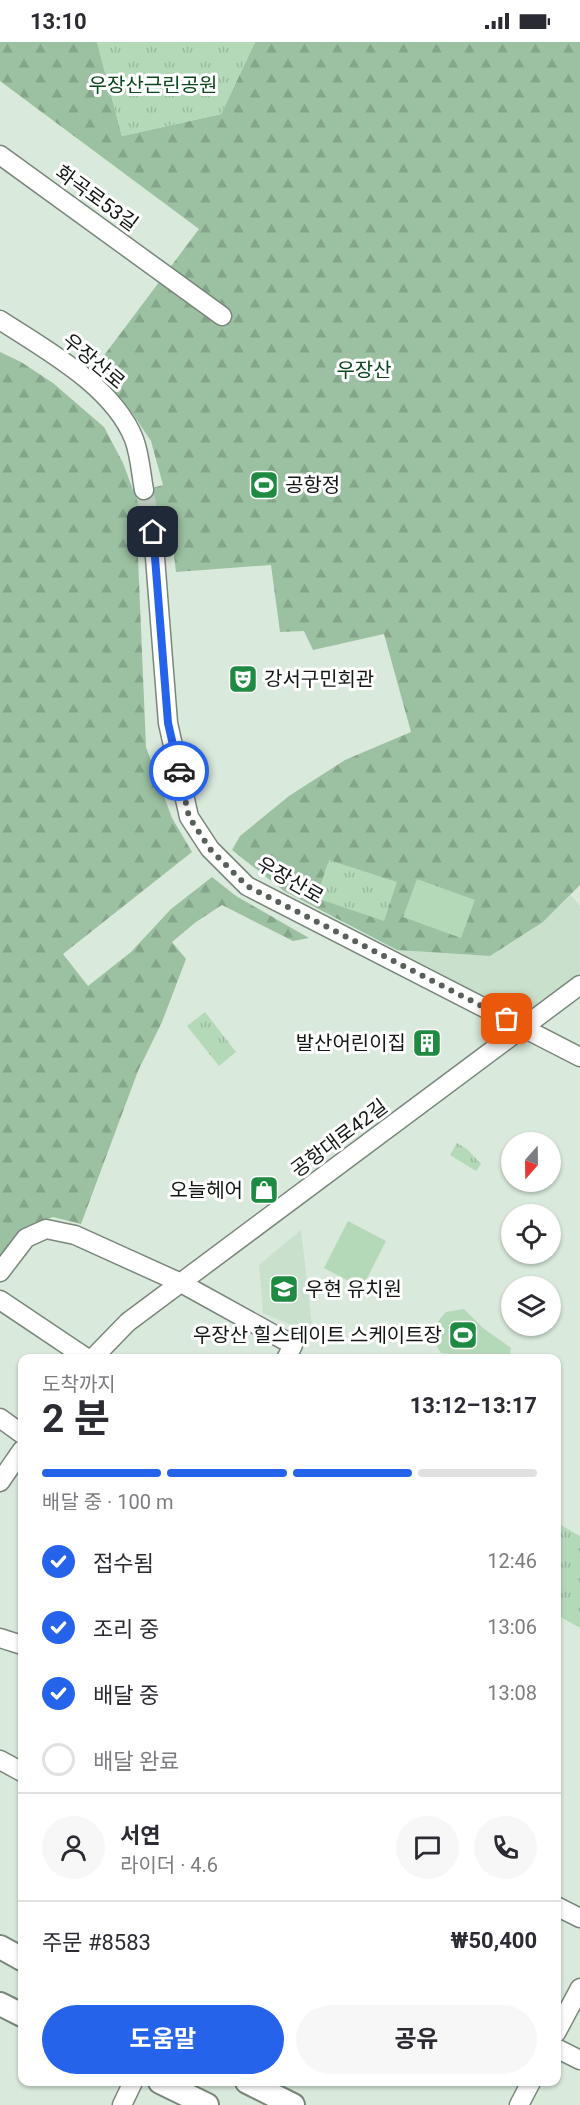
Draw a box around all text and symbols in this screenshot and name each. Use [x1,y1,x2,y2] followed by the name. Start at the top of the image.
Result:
[30,9,87,34] text: 13:10
[89,73,217,97] park label: 우장산근린공원
[51,160,143,236] street label: 화곡로53길
[58,328,130,394] street label: 우장산로
[336,358,392,382] park label: 우장산
[248,469,280,501] sports icon: 공항정
[285,473,340,497] place label: 공항정
[127,506,178,557] pin
[136,515,169,548] icon: home
[227,663,259,695] theatre icon: 강서구민회관
[264,667,374,691] place label: 강서구민회관
[149,741,209,801] courier
[163,755,196,788] icon: car
[252,851,328,909] street label: 우장산로
[481,993,532,1044] pin
[490,1002,523,1035] icon: bag
[411,1027,443,1059] building icon: 발산어린이집
[296,1031,406,1055] place label: 발산어린이집
[286,1094,392,1182] street label: 공항대로42길
[501,1132,561,1192] north arrow
[501,1132,561,1336] map controls
[248,1174,280,1206] shop icon: 오늘헤어
[169,1178,243,1202] place label: 오늘헤어
[501,1204,561,1264] button: locate
[268,1273,300,1305] school or university icon: 우현 유치원
[501,1276,561,1336] button: layers
[305,1277,402,1301] place label: 우현 유치원
[447,1319,479,1351] sports icon: 우장산 힐스테이트 스케이트장
[193,1323,442,1347] place label: 우장산 힐스테이트 스케이트장
[42,1372,116,1396] text: 도착까지
[410,1393,537,1418] text: 13:12–13:17
[42,1396,110,1442] text: 2 분
[42,1490,174,1514] text: 배달 중 · 100 m
[42,1545,75,1578] icon: check
[487,1549,537,1573] text: 12:46
[93,1551,154,1576] text: 접수됨
[42,1611,75,1644] icon: check
[487,1615,537,1639] text: 13:06
[93,1617,159,1642] text: 조리 중
[42,1677,75,1710] icon: check
[487,1681,537,1705] text: 13:08
[93,1683,159,1708] text: 배달 중
[93,1749,179,1774] text: 배달 완료
[42,1816,105,1879] button: person
[396,1816,459,1879] button: chat
[474,1816,537,1879] button: phone
[120,1823,160,1848] text: 서연
[120,1853,218,1877] text: 라이더 · 4.6
[451,1928,537,1953] text: ₩50,400
[42,1930,151,1955] text: 주문 #8583
[42,2005,284,2074] button: 도움말
[296,2005,537,2074] button: 공유

